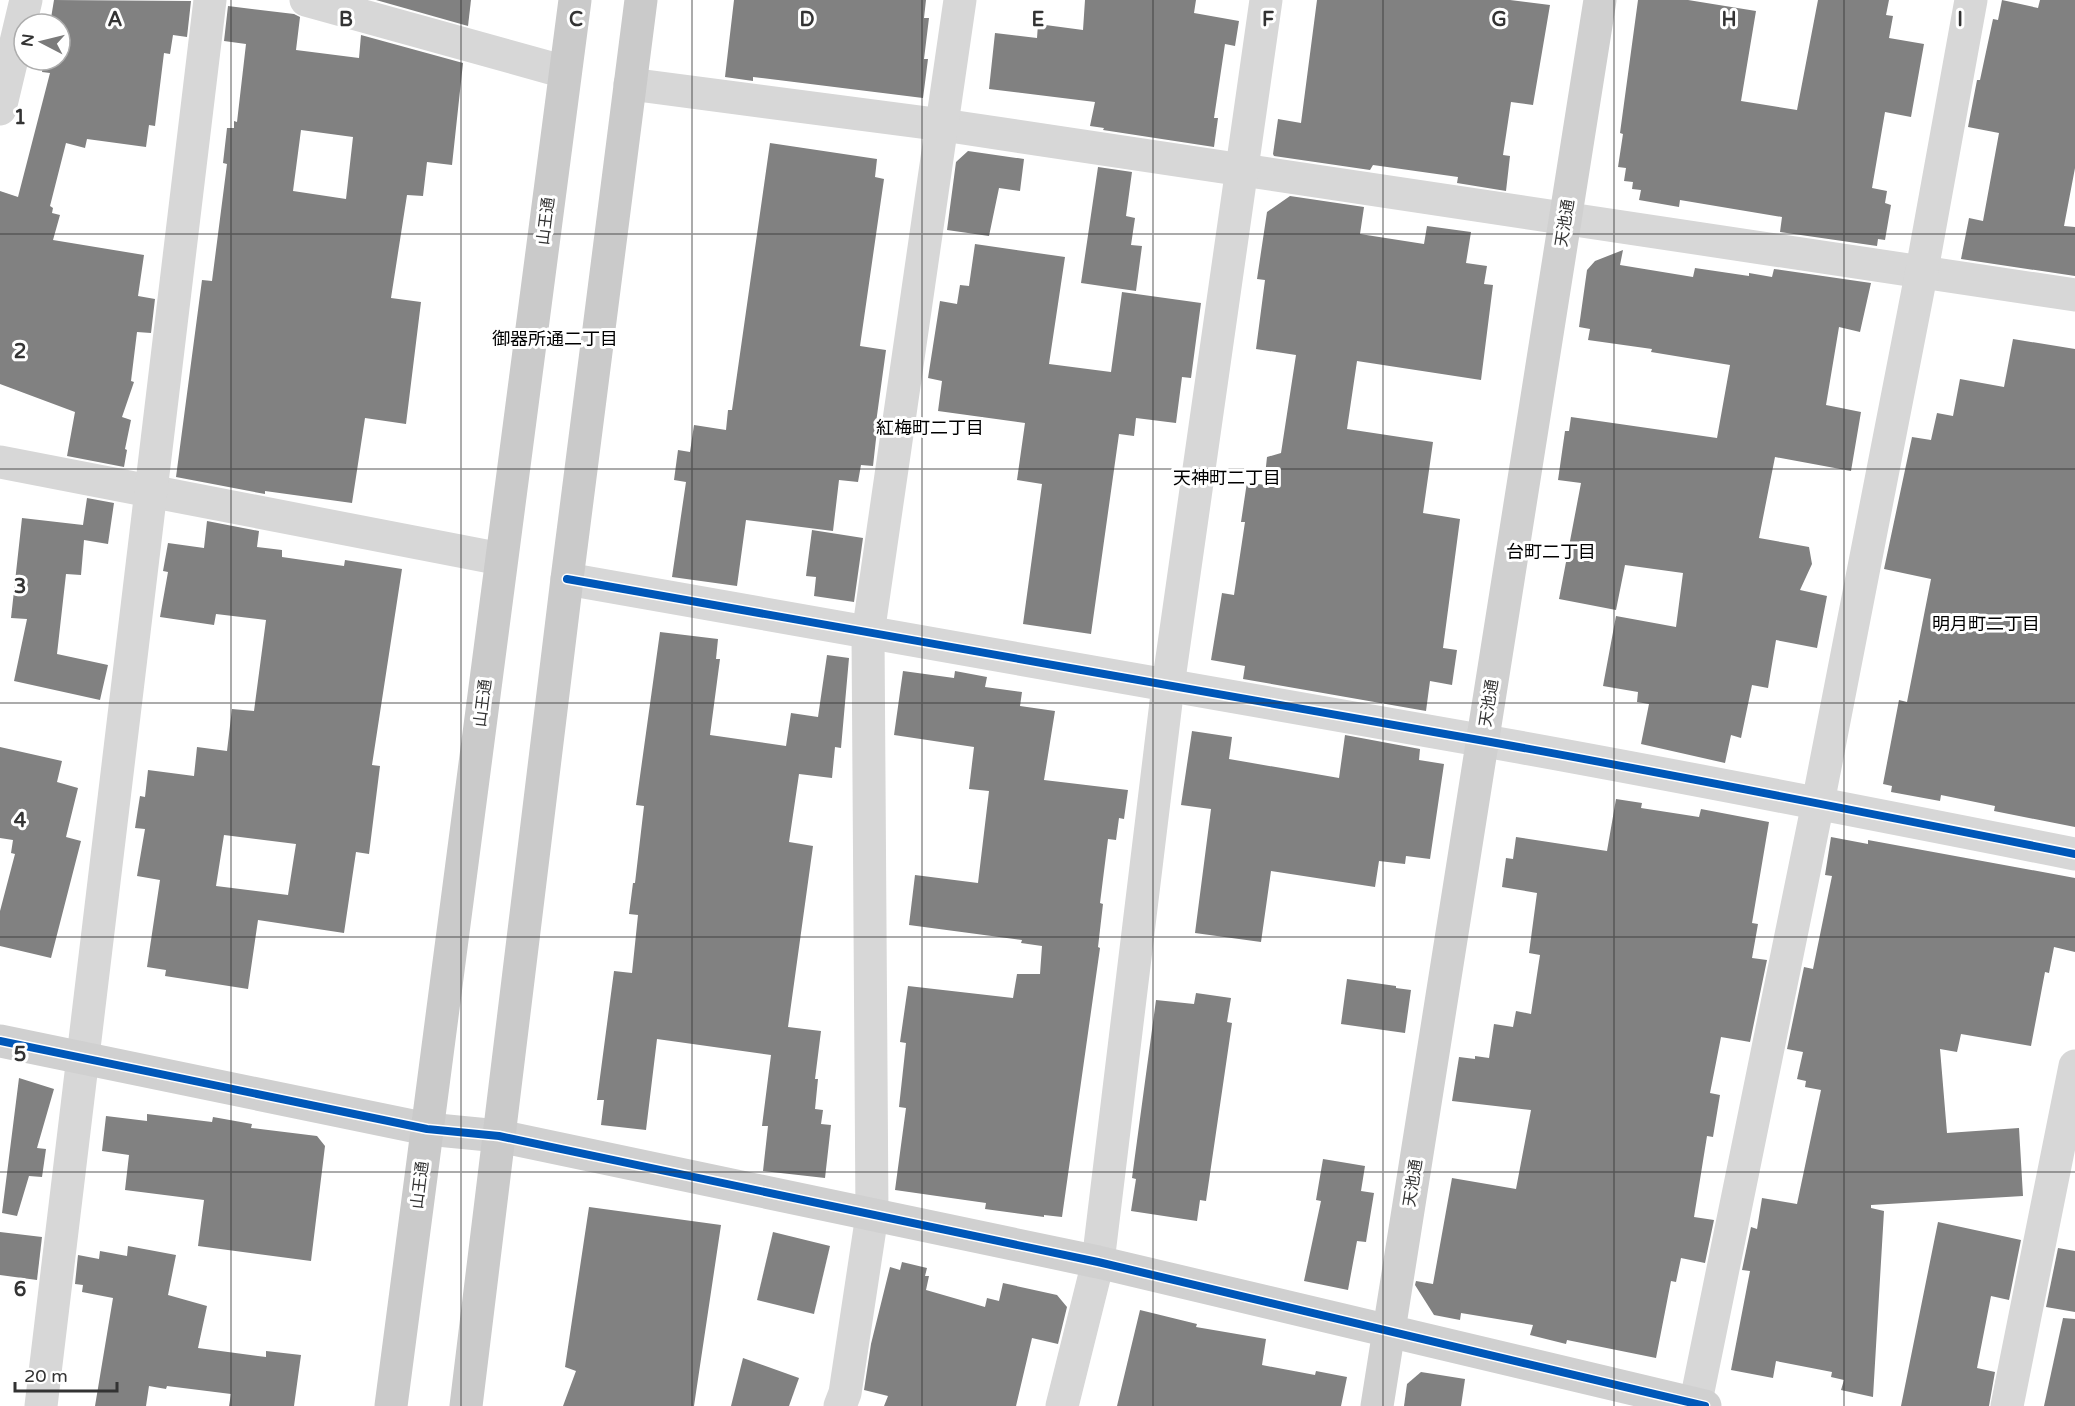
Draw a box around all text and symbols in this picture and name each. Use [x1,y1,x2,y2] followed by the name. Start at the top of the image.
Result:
[108,8,123,32] text: A
[339,8,353,32] text: B
[569,8,583,32] text: C
[799,8,815,32] text: D
[1032,8,1045,32] text: E
[1262,8,1274,32] text: F
[1491,8,1507,32] text: G
[1721,8,1737,32] text: H
[1957,8,1963,32] text: I
[12,12,72,72] north arrow
[17,33,39,48] text: N
[14,106,26,130] text: 1
[533,196,559,246] street label: 山王通
[1551,198,1579,248] street label: 天池通
[492,328,618,350] district label: 御器所通二丁目
[14,340,26,364] text: 2
[876,417,984,439] district label: 紅梅町二丁目
[1173,467,1281,489] district label: 天神町二丁目
[1506,541,1596,563] district label: 台町二丁目
[14,575,26,599] text: 3
[1932,613,2040,635] district label: 明月町二丁目
[470,678,496,728] street label: 山王通
[1475,678,1503,728] street label: 天池通
[14,809,27,833] text: 4
[14,1043,26,1067] text: 5
[1399,1158,1427,1208] street label: 天池通
[407,1160,433,1210] street label: 山王通
[14,1278,26,1302] text: 6
[15,1355,117,1393] scale bar
[24,1365,68,1387] text: 20 m

